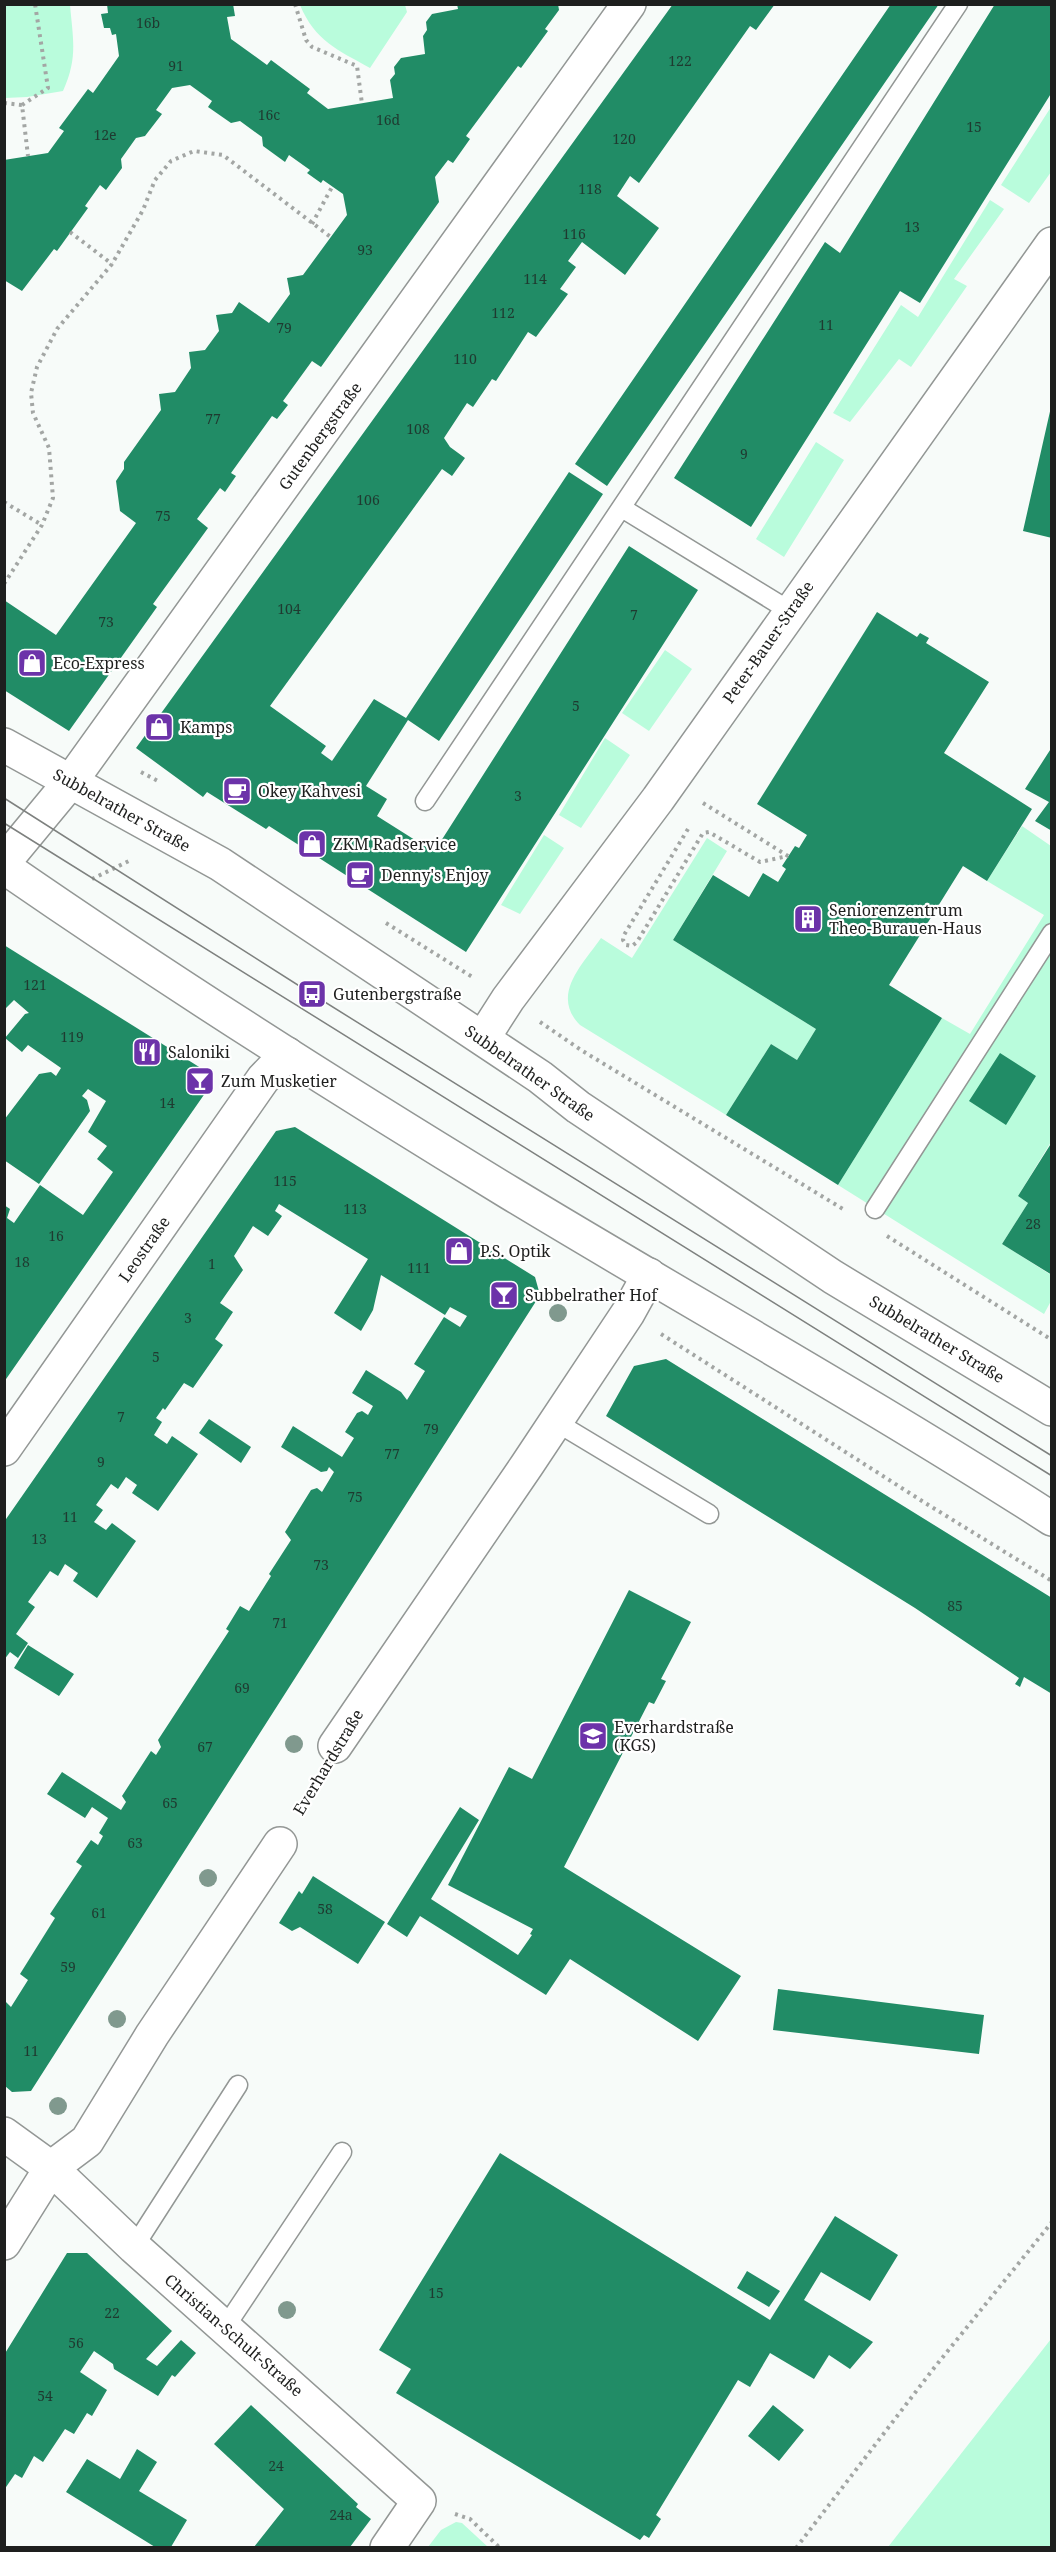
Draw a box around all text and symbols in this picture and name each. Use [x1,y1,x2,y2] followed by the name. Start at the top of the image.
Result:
[136,13,160,32] house number: 16b
[668,51,692,70] house number: 122
[168,56,184,75] house number: 91
[258,105,280,124] house number: 16c
[376,110,401,129] house number: 16d
[966,117,982,136] house number: 15
[93,125,117,144] house number: 12e
[612,129,636,148] house number: 120
[578,179,602,198] house number: 118
[904,217,920,236] house number: 13
[562,224,586,243] house number: 116
[357,240,373,259] house number: 93
[523,269,547,288] house number: 114
[491,303,515,322] house number: 112
[818,315,834,334] house number: 11
[276,318,292,337] house number: 79
[453,349,477,368] house number: 110
[273,378,367,494] street label: Gutenbergstraße
[205,409,221,428] house number: 77
[406,419,430,438] house number: 108
[740,444,748,463] house number: 9
[356,490,380,509] house number: 106
[155,506,171,525] house number: 75
[717,576,819,708] street label: Peter-Bauer-Straße
[277,599,301,618] house number: 104
[630,605,638,624] house number: 7
[98,612,114,631] house number: 73
[16,647,48,679] shop icon: Eco-Express
[53,652,145,674] place label: Eco-Express
[572,696,580,715] house number: 5
[143,711,175,743] shop icon: Kamps
[180,716,232,738] place label: Kamps
[49,763,195,857] street label: Subbelrather Straße
[221,775,253,807] cafe icon: Okey Kahvesi
[258,780,361,802] place label: Okey Kahvesi
[514,786,522,805] house number: 3
[296,828,328,860] shop icon: ZKM Radservice
[333,833,456,855] place label: ZKM Radservice
[344,859,376,891] cafe icon: Denny's Enjoy
[381,864,489,886] place label: Denny's Enjoy
[829,899,982,939] place label: Seniorenzentrum Theo-Burauen-Haus
[792,903,824,935] building icon: Seniorenzentrum Theo-Burauen-Haus
[23,975,47,994] house number: 121
[296,978,328,1010] bus stop icon: Gutenbergstraße
[333,983,462,1005] place label: Gutenbergstraße
[461,1020,599,1126] street label: Subbelrather Straße
[60,1027,84,1046] house number: 119
[131,1036,163,1068] restaurant icon: Saloniki
[168,1041,230,1063] place label: Saloniki
[184,1065,216,1097] bar icon: Zum Musketier
[221,1070,337,1092] place label: Zum Musketier
[159,1093,175,1112] house number: 14
[273,1171,297,1190] house number: 115
[343,1199,367,1218] house number: 113
[113,1212,175,1286] street label: Leostraße
[1025,1214,1041,1233] house number: 28
[48,1226,64,1245] house number: 16
[443,1235,475,1267] shop icon: P.S. Optik
[480,1240,551,1262] place label: P.S. Optik
[14,1252,30,1271] house number: 18
[208,1254,216,1273] house number: 1
[407,1258,431,1277] house number: 111
[488,1279,520,1311] bar icon: Subbelrather Hof
[525,1284,659,1306] place label: Subbelrather Hof
[865,1290,1009,1388] street label: Subbelrather Straße
[184,1308,192,1327] house number: 3
[152,1347,160,1366] house number: 5
[117,1407,125,1426] house number: 7
[423,1419,439,1438] house number: 79
[384,1444,400,1463] house number: 77
[97,1452,105,1471] house number: 9
[347,1487,363,1506] house number: 75
[62,1507,78,1526] house number: 11
[31,1529,47,1548] house number: 13
[313,1555,329,1574] house number: 73
[947,1596,963,1615] house number: 85
[272,1613,288,1632] house number: 71
[234,1678,250,1697] house number: 69
[288,1705,368,1819] street label: Everhardstraße
[614,1716,734,1756] place label: Everhardstraße (KGS)
[577,1720,609,1752] school or university icon: Everhardstraße (KGS)
[197,1737,213,1756] house number: 67
[162,1793,178,1812] house number: 65
[127,1833,143,1852] house number: 63
[317,1899,333,1918] house number: 58
[91,1903,107,1922] house number: 61
[60,1957,76,1976] house number: 59
[23,2041,39,2060] house number: 11
[160,2269,308,2401] street label: Christian-Schult-Straße
[428,2283,444,2302] house number: 15
[104,2303,120,2322] house number: 22
[68,2333,84,2352] house number: 56
[37,2386,53,2405] house number: 54
[268,2456,284,2475] house number: 24
[329,2505,353,2524] house number: 24a

